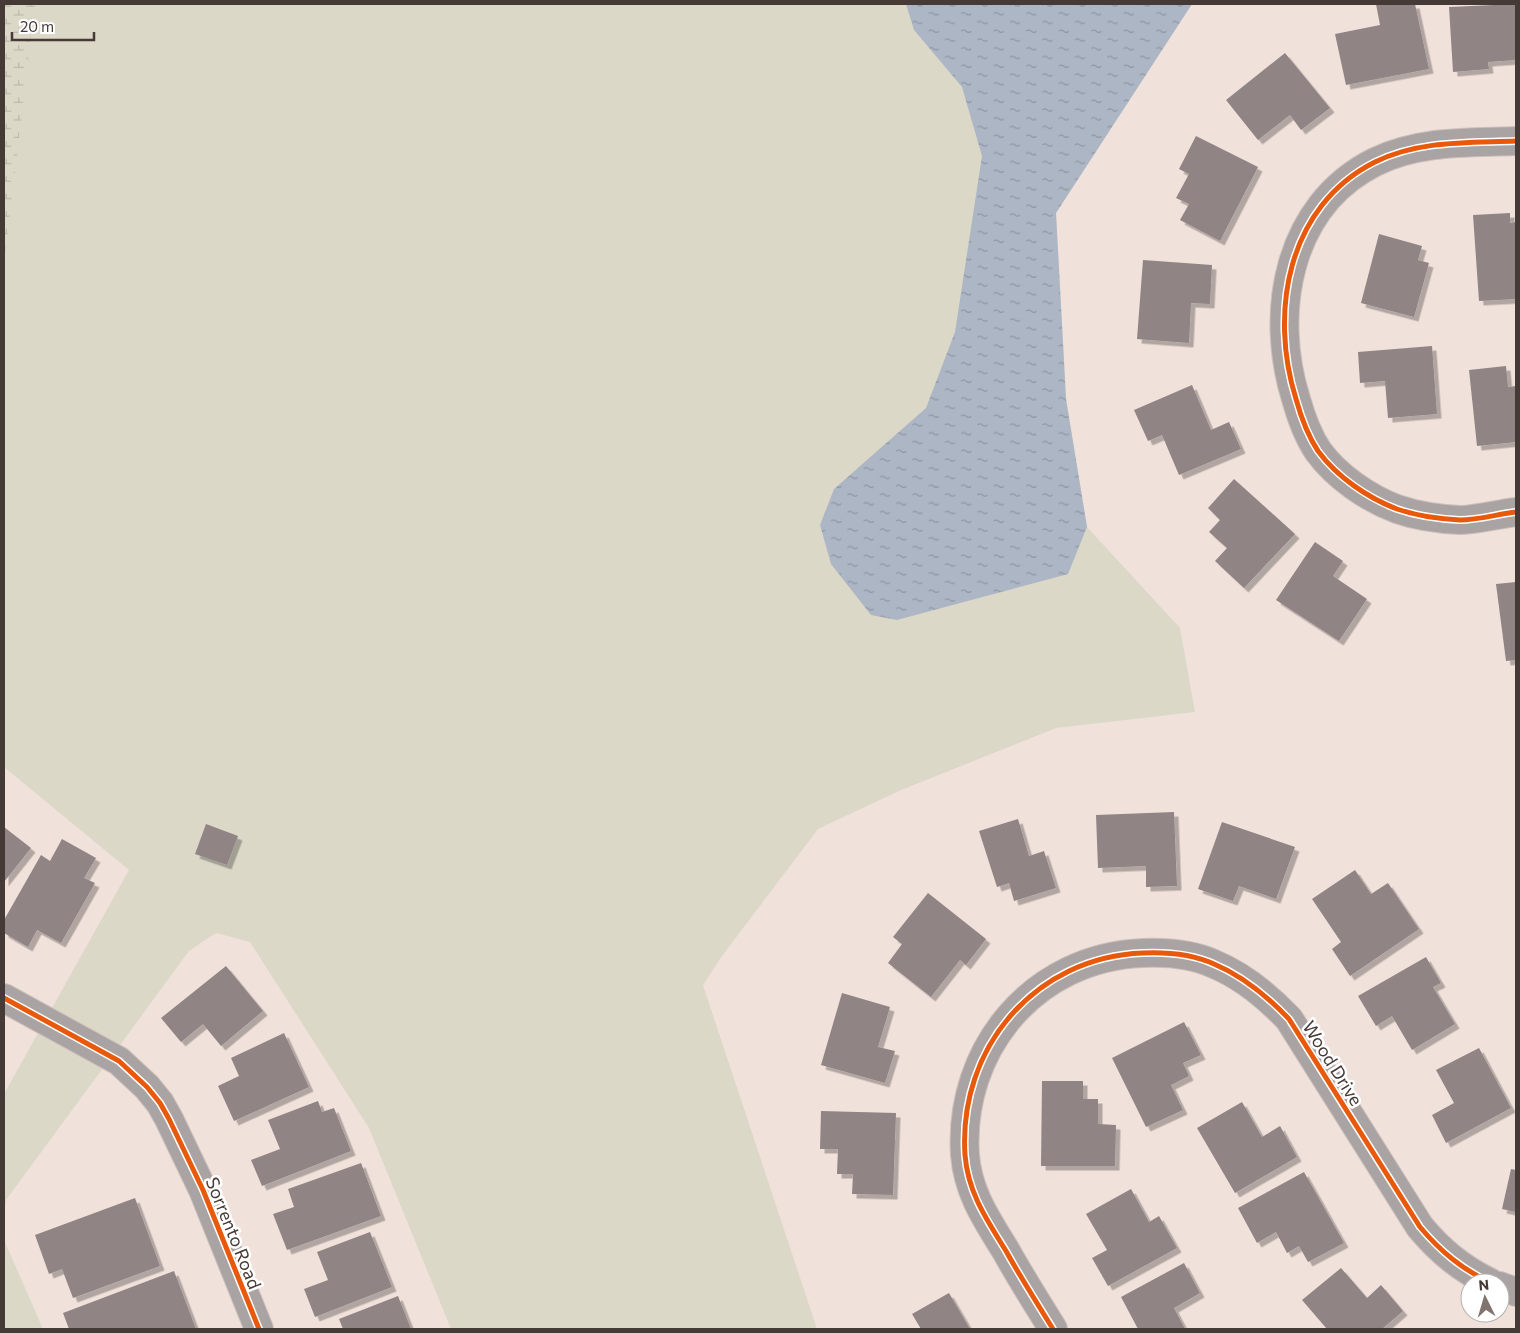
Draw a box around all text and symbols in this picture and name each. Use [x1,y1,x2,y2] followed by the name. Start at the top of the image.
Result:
[12,10,95,42] scale bar
[20,17,54,35] text: 20 m
[1298,1016,1368,1110] street label: Wood Drive
[202,1174,266,1292] street label: Sorrento Road
[1460,1273,1510,1323] north arrow
[1478,1276,1490,1293] text: N

